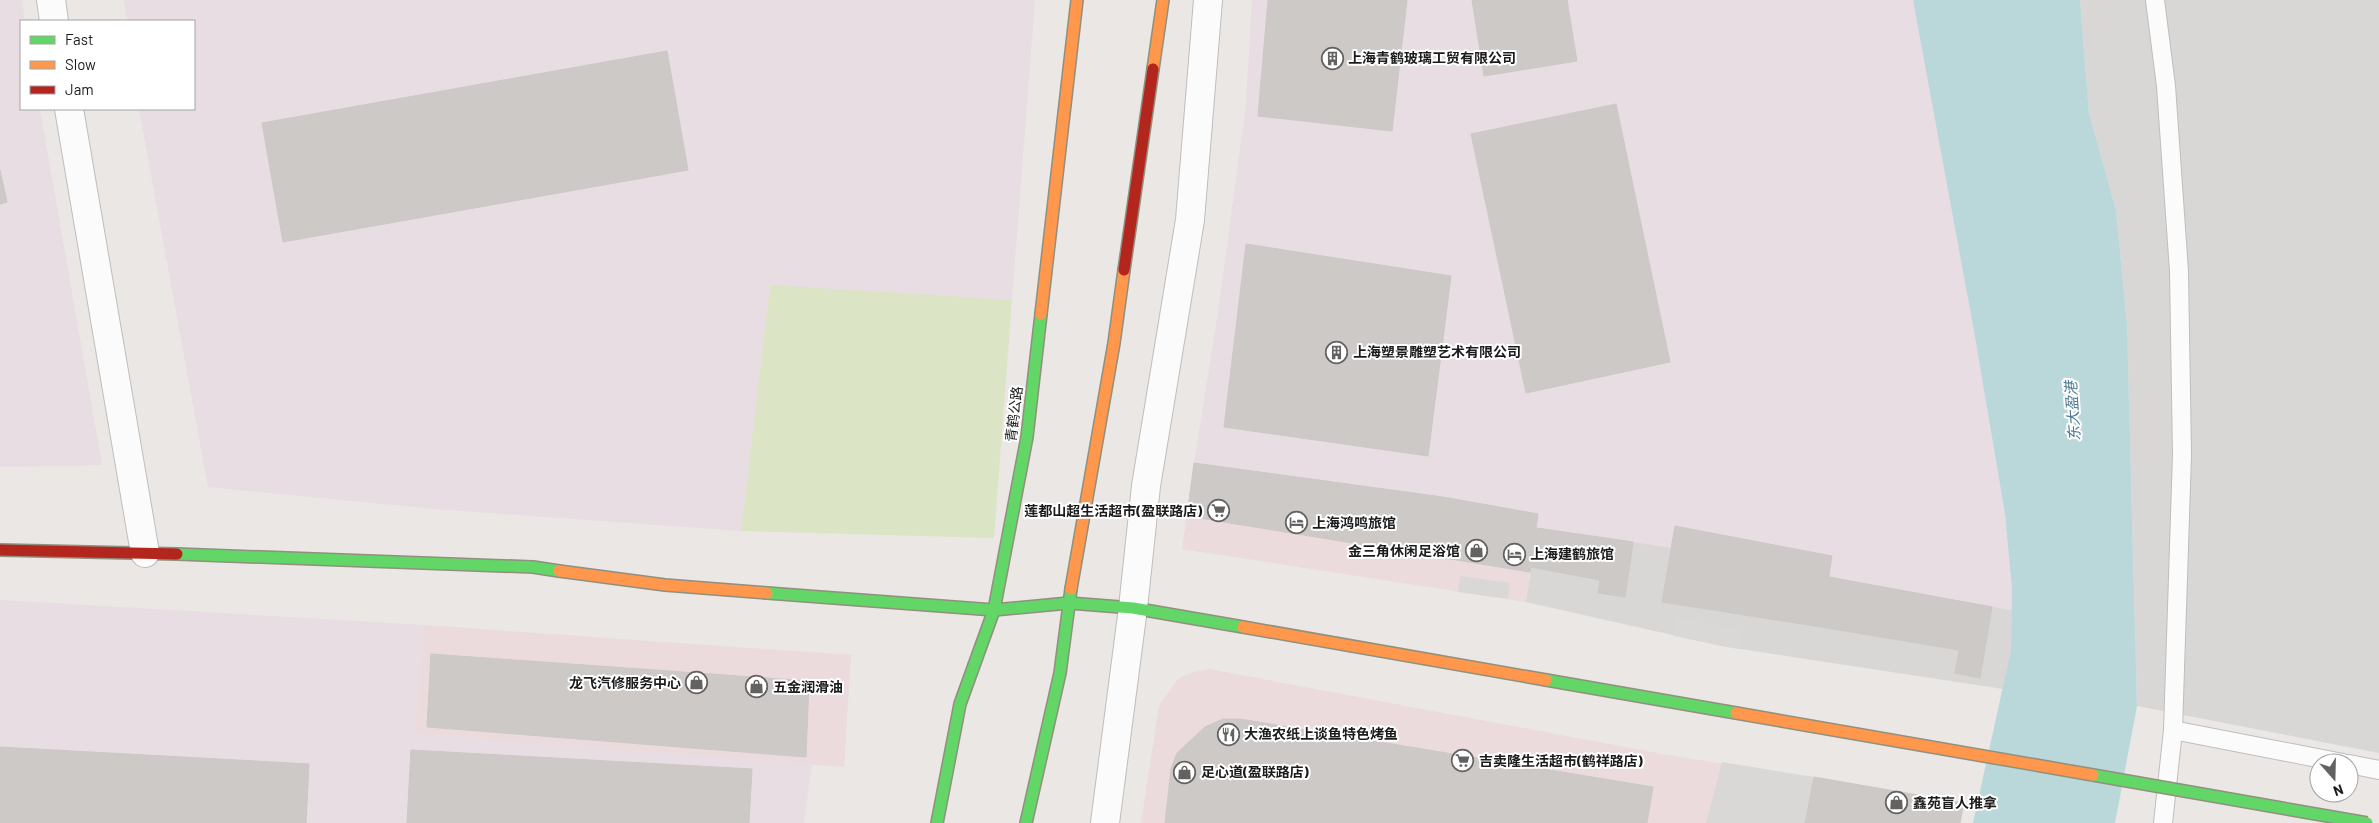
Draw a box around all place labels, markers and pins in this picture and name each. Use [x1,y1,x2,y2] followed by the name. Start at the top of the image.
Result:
[1320,46,1344,70] building icon: 上海青鹤玻璃工贸有限公司
[1348,49,1516,66] place label: 上海青鹤玻璃工贸有限公司
[1325,340,1349,364] building icon: 上海塑景雕塑艺术有限公司
[1353,343,1521,360] place label: 上海塑景雕塑艺术有限公司
[1206,499,1230,523] supermarket icon: 莲都山超生活超市(盈联路店)
[1024,502,1202,519] place label: 莲都山超生活超市(盈联路店)
[1284,511,1308,535] hotel icon: 上海鸿鸣旅馆
[1312,514,1396,531] place label: 上海鸿鸣旅馆
[1464,539,1488,563] shop icon: 金三角休闲足浴馆
[1348,542,1460,559] place label: 金三角休闲足浴馆
[1502,542,1526,566] hotel icon: 上海建鹤旅馆
[1530,545,1614,562] place label: 上海建鹤旅馆
[685,671,709,695] shop icon: 龙飞汽修服务中心
[569,674,681,691] place label: 龙飞汽修服务中心
[745,675,769,699] shop icon: 五金润滑油
[773,678,843,695] place label: 五金润滑油
[1216,722,1240,746] restaurant icon: 大渔农纸上谈鱼特色烤鱼
[1244,725,1398,742] place label: 大渔农纸上谈鱼特色烤鱼
[1451,749,1475,773] supermarket icon: 吉卖隆生活超市(鹤祥路店)
[1479,752,1643,769] place label: 吉卖隆生活超市(鹤祥路店)
[1173,760,1197,784] shop icon: 足心道(盈联路店)
[1201,763,1309,780] place label: 足心道(盈联路店)
[1885,791,1909,815] shop icon: 鑫苑盲人推拿
[1913,794,1997,811] place label: 鑫苑盲人推拿

